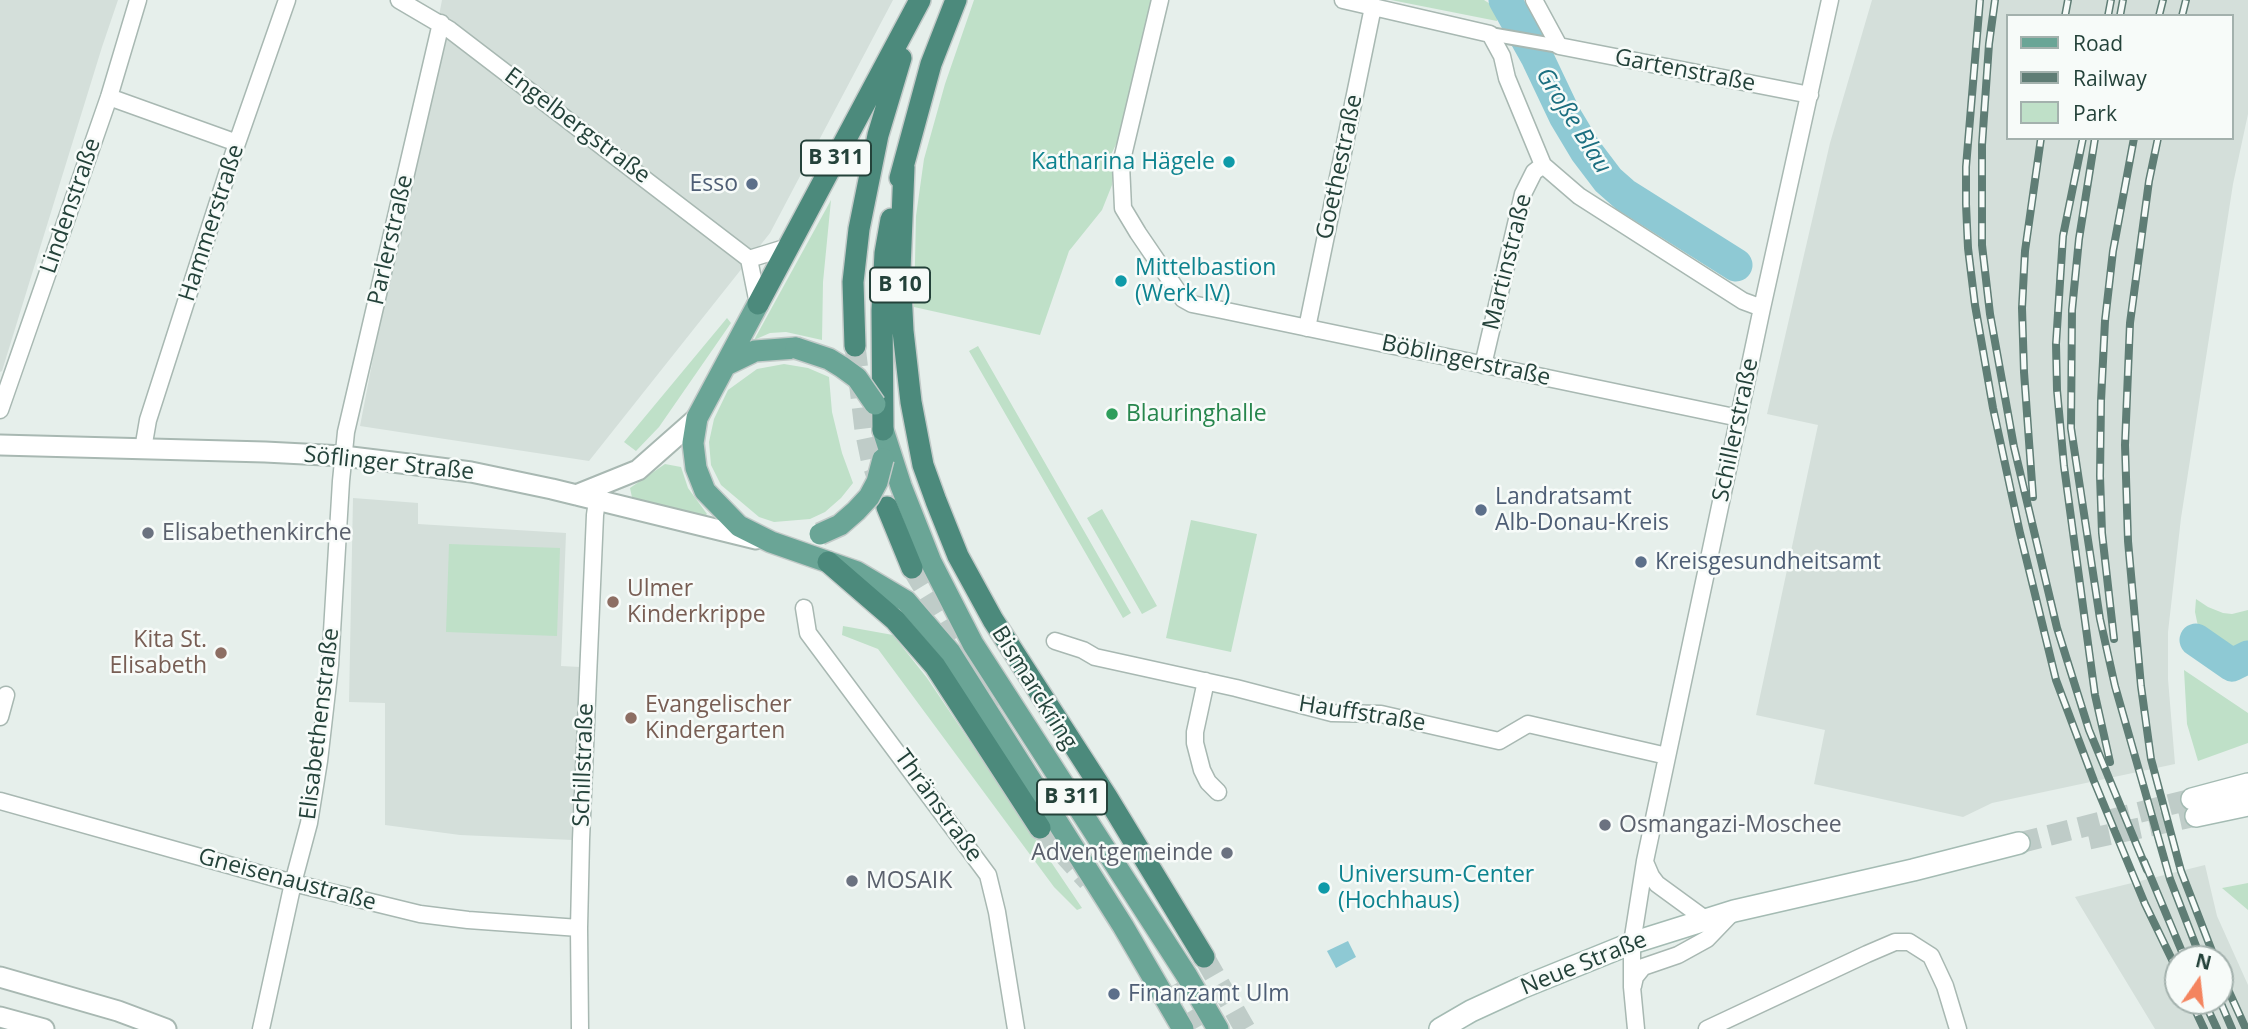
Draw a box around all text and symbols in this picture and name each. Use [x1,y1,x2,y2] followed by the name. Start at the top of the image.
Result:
[2007,14,2234,140] legend
[2073,29,2123,57] text: Road
[1612,44,1758,98] street label: Gartenstraße
[499,62,655,190] street label: Engelbergstraße
[1529,63,1617,179] water label: Große Blau
[2073,64,2147,92] text: Railway
[1311,92,1369,242] street label: Goethestraße
[2073,99,2117,127] text: Park
[35,135,107,277] street label: Lindenstraße
[801,140,871,176] road number: B 311
[174,141,250,305] street label: Hammerstraße
[1031,148,1215,176] place label: Katharina Hägele
[1221,154,1237,170] marker: Katharina Hägele
[689,170,738,198] place label: Esso
[363,172,419,308] street label: Parlerstraße
[744,176,760,192] marker: Esso
[1478,191,1538,333] street label: Martinstraße
[1135,254,1276,308] place label: Mittelbastion (Werk IV)
[870,268,930,302] road number: B 10
[1113,273,1129,289] marker: Mittelbastion (Werk IV)
[1379,330,1553,392] street label: Böblingerstraße
[1707,356,1765,504] street label: Schillerstraße
[1126,400,1267,428] place label: Blauringhalle
[1104,406,1120,422] marker: Blauringhalle
[303,441,475,487] street label: Söflinger Straße
[1495,483,1669,537] place label: Landratsamt Alb-Donau-Kreis
[1473,502,1489,518] marker: Landratsamt Alb-Donau-Kreis
[162,519,352,547] place label: Elisabethenkirche
[140,525,156,541] marker: Elisabethenkirche
[1655,548,1881,576] place label: Kreisgesundheitsamt
[1633,554,1649,570] marker: Kreisgesundheitsamt
[627,575,766,629] place label: Ulmer Kinderkrippe
[605,594,621,610] marker: Ulmer Kinderkrippe
[985,621,1083,755] street label: Bismarckring
[110,626,207,680] place label: Kita St. Elisabeth
[295,627,345,821] street label: Elisabethenstraße
[213,645,229,661] marker: Kita St. Elisabeth
[1297,690,1427,738] street label: Hauffstraße
[645,691,792,745] place label: Evangelischer Kindergarten
[568,703,600,827] street label: Schillstraße
[623,710,639,726] marker: Evangelischer Kindergarten
[888,745,988,867] street label: Thränstraße
[1037,780,1107,814] road number: B 311
[1619,811,1842,839] place label: Osmangazi-Moschee
[1597,817,1613,833] marker: Osmangazi-Moschee
[1031,839,1213,867] place label: Adventgemeinde
[195,843,379,917] street label: Gneisenaustraße
[1219,845,1235,861] marker: Adventgemeinde
[1338,861,1534,915] place label: Universum-Center (Hochhaus)
[866,867,952,895] place label: MOSAIK
[844,873,860,889] marker: MOSAIK
[1316,880,1332,896] marker: Universum-Center (Hochhaus)
[1517,926,1651,1002] street label: Neue Straße
[2164,945,2234,1015] north arrow
[2193,947,2214,976] text: N
[1128,980,1290,1008] place label: Finanzamt Ulm
[1106,986,1122,1002] marker: Finanzamt Ulm

